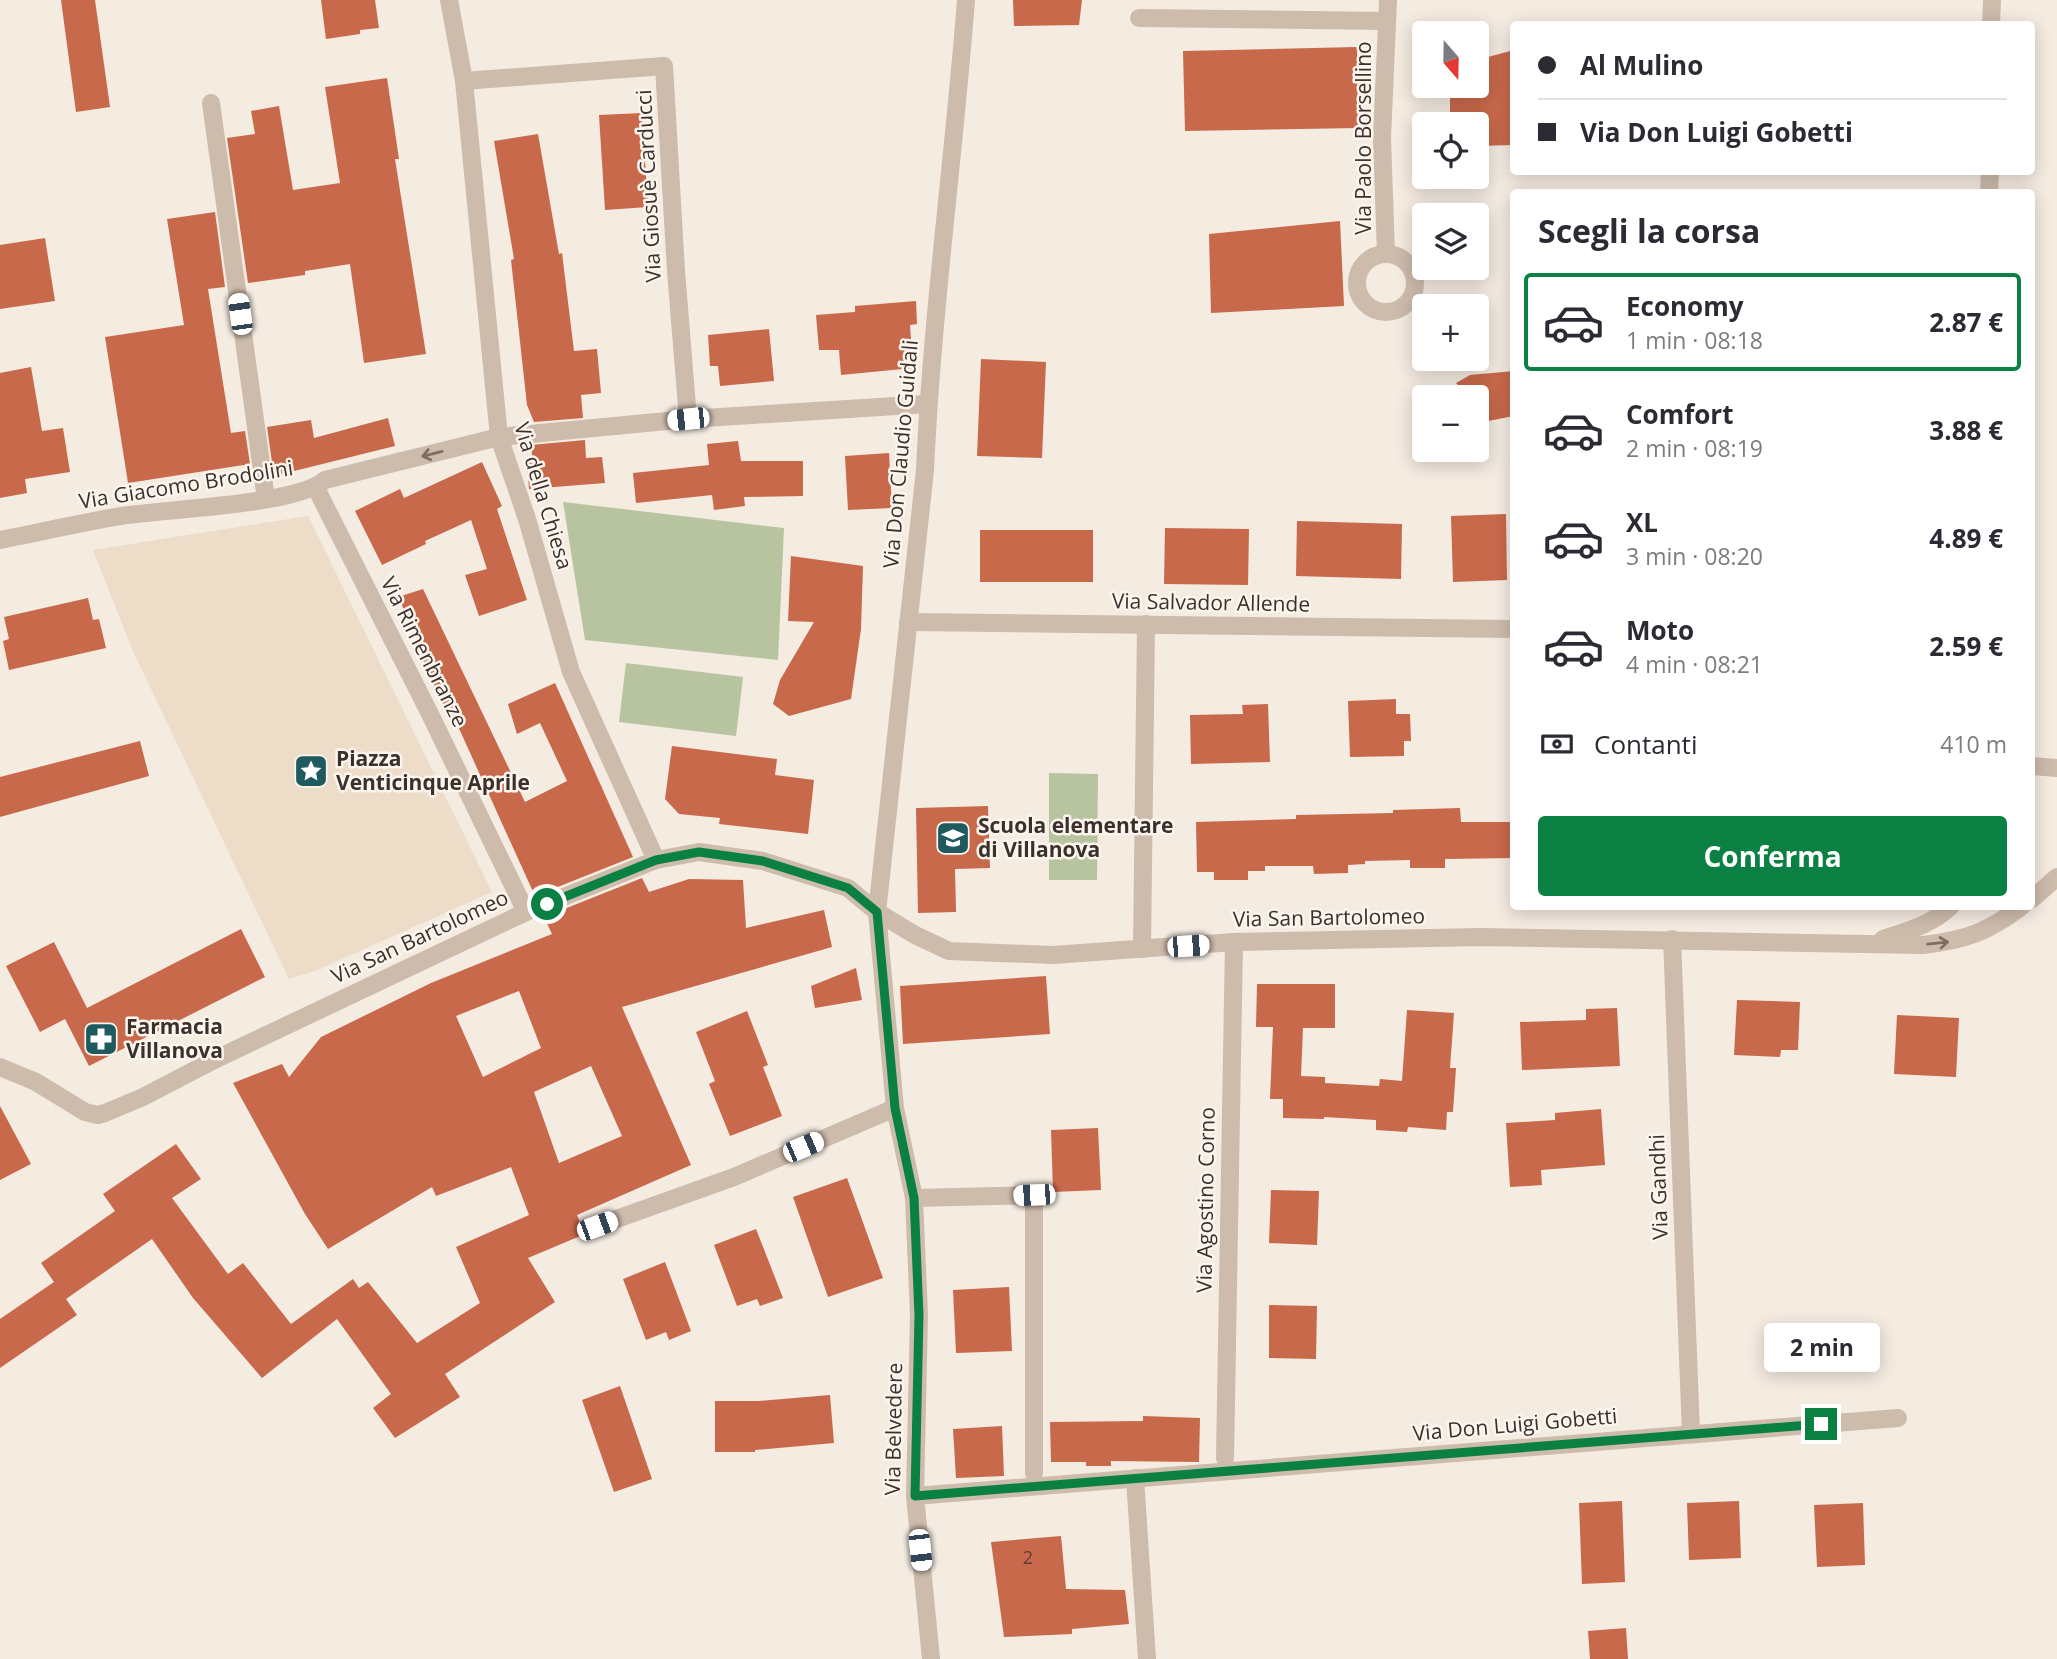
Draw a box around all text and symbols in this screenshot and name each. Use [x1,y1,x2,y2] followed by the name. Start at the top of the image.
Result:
[1412,21,1489,98] north arrow
[1412,21,1489,462] map controls
[1349,41,1377,235] street label: Via Paolo Borsellino
[1580,47,1703,83] text: Al Mulino
[629,89,667,283] street label: Via Giosuè Carducci
[1412,112,1489,189] button: locate
[1580,114,1853,150] text: Via Don Luigi Gobetti
[1412,203,1489,280] button: layers
[1538,209,1760,252] text: Scegli la corsa
[1626,288,1744,324] text: Economy
[1542,291,1605,354] icon: car
[227,292,254,336] car
[1412,294,1489,371] button: +
[1929,304,2003,340] text: 2.87 €
[1626,324,1763,356] text: 1 min · 08:18
[876,339,924,569] street label: Via Don Claudio Guidali
[1412,385,1489,462] button: −
[1626,396,1733,432] text: Comfort
[1542,399,1605,462] icon: car
[667,406,710,432] car
[1929,412,2003,448] text: 3.88 €
[508,419,580,573] street label: Via della Chiesa
[1626,432,1763,464] text: 2 min · 08:19
[422,448,444,461] one-way arrow
[77,453,295,515] street label: Via Giacomo Brodolini
[1626,504,1658,540] text: XL
[1542,507,1605,570] icon: car
[1929,520,2003,556] text: 4.89 €
[1626,540,1763,572] text: 3 min · 08:20
[375,572,475,731] street label: Via Rimenbranze
[1112,586,1310,618] street label: Via Salvador Allende
[1626,612,1694,648] text: Moto
[1542,615,1605,678] icon: car
[1929,628,2003,664] text: 2.59 €
[1626,648,1763,680] text: 4 min · 08:21
[1538,725,1576,763] icon: cash
[1594,726,1697,762] text: Contanti
[1940,728,2007,760] text: 410 m
[336,744,530,796] place label: Piazza Venticinque Aprile
[292,752,330,790] place icon: Piazza Venticinque Aprile
[978,811,1174,863] place label: Scuola elementare di Villanova
[1538,816,2007,896] button: Conferma
[934,819,972,857] school or university icon: Scuola elementare di Villanova
[327,883,513,989] street label: Via San Bartolomeo
[531,888,563,920] route start
[1233,901,1425,933] street label: Via San Bartolomeo
[1167,934,1210,958] car
[1926,936,1948,949] one-way arrow
[126,1012,223,1064] place label: Farmacia Villanova
[82,1020,120,1058] pharmacy icon: Farmacia Villanova
[1189,1107,1221,1293] street label: Via Agostino Corno
[780,1129,827,1165] car
[1642,1134,1674,1240] street label: Via Gandhi
[1013,1184,1056,1206] car
[574,1209,621,1243] car
[1763,1322,1879,1372] callout: 2 min
[1790,1331,1854,1363] text: 2 min
[878,1362,908,1496] street label: Via Belvedere
[1411,1401,1618,1447] street label: Via Don Luigi Gobetti
[1805,1408,1837,1440] route end
[908,1528,933,1572] car
[1023,1545,1033,1569] house number: 2

